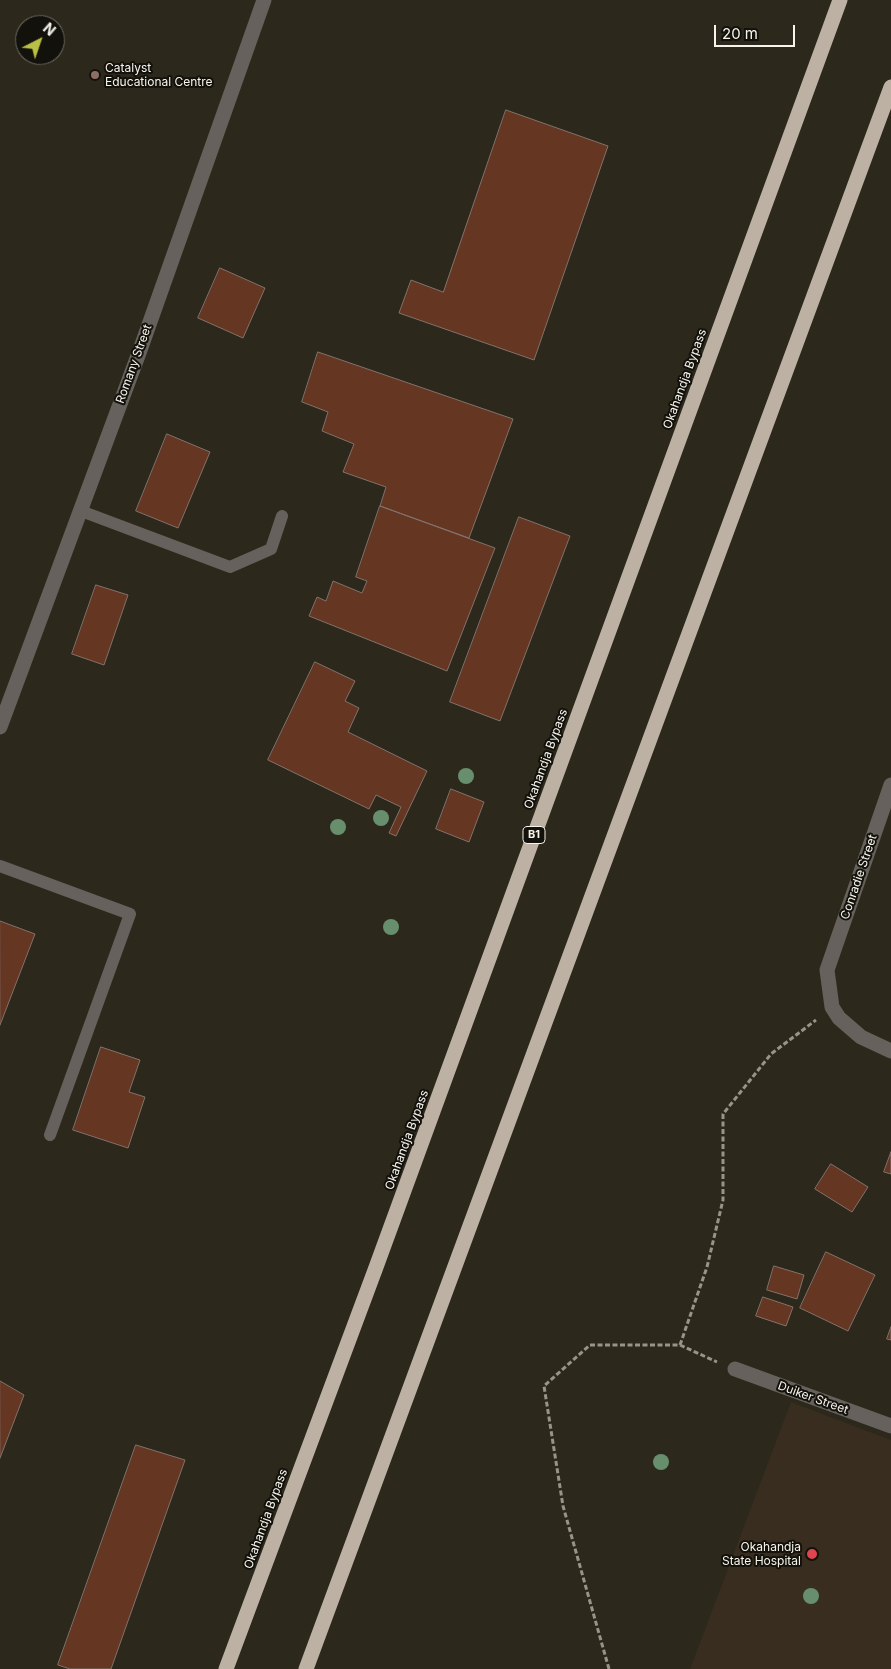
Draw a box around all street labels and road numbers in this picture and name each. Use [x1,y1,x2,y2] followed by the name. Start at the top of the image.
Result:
[113,323,155,405] street label: Romany Street
[660,327,710,431] street label: Okahandja Bypass
[521,707,571,811] street label: Okahandja Bypass
[523,826,545,844] road number: B1
[838,833,880,921] street label: Conradie Street
[382,1088,432,1192] street label: Okahandja Bypass
[776,1379,850,1417] street label: Duiker Street
[241,1467,291,1571] street label: Okahandja Bypass

